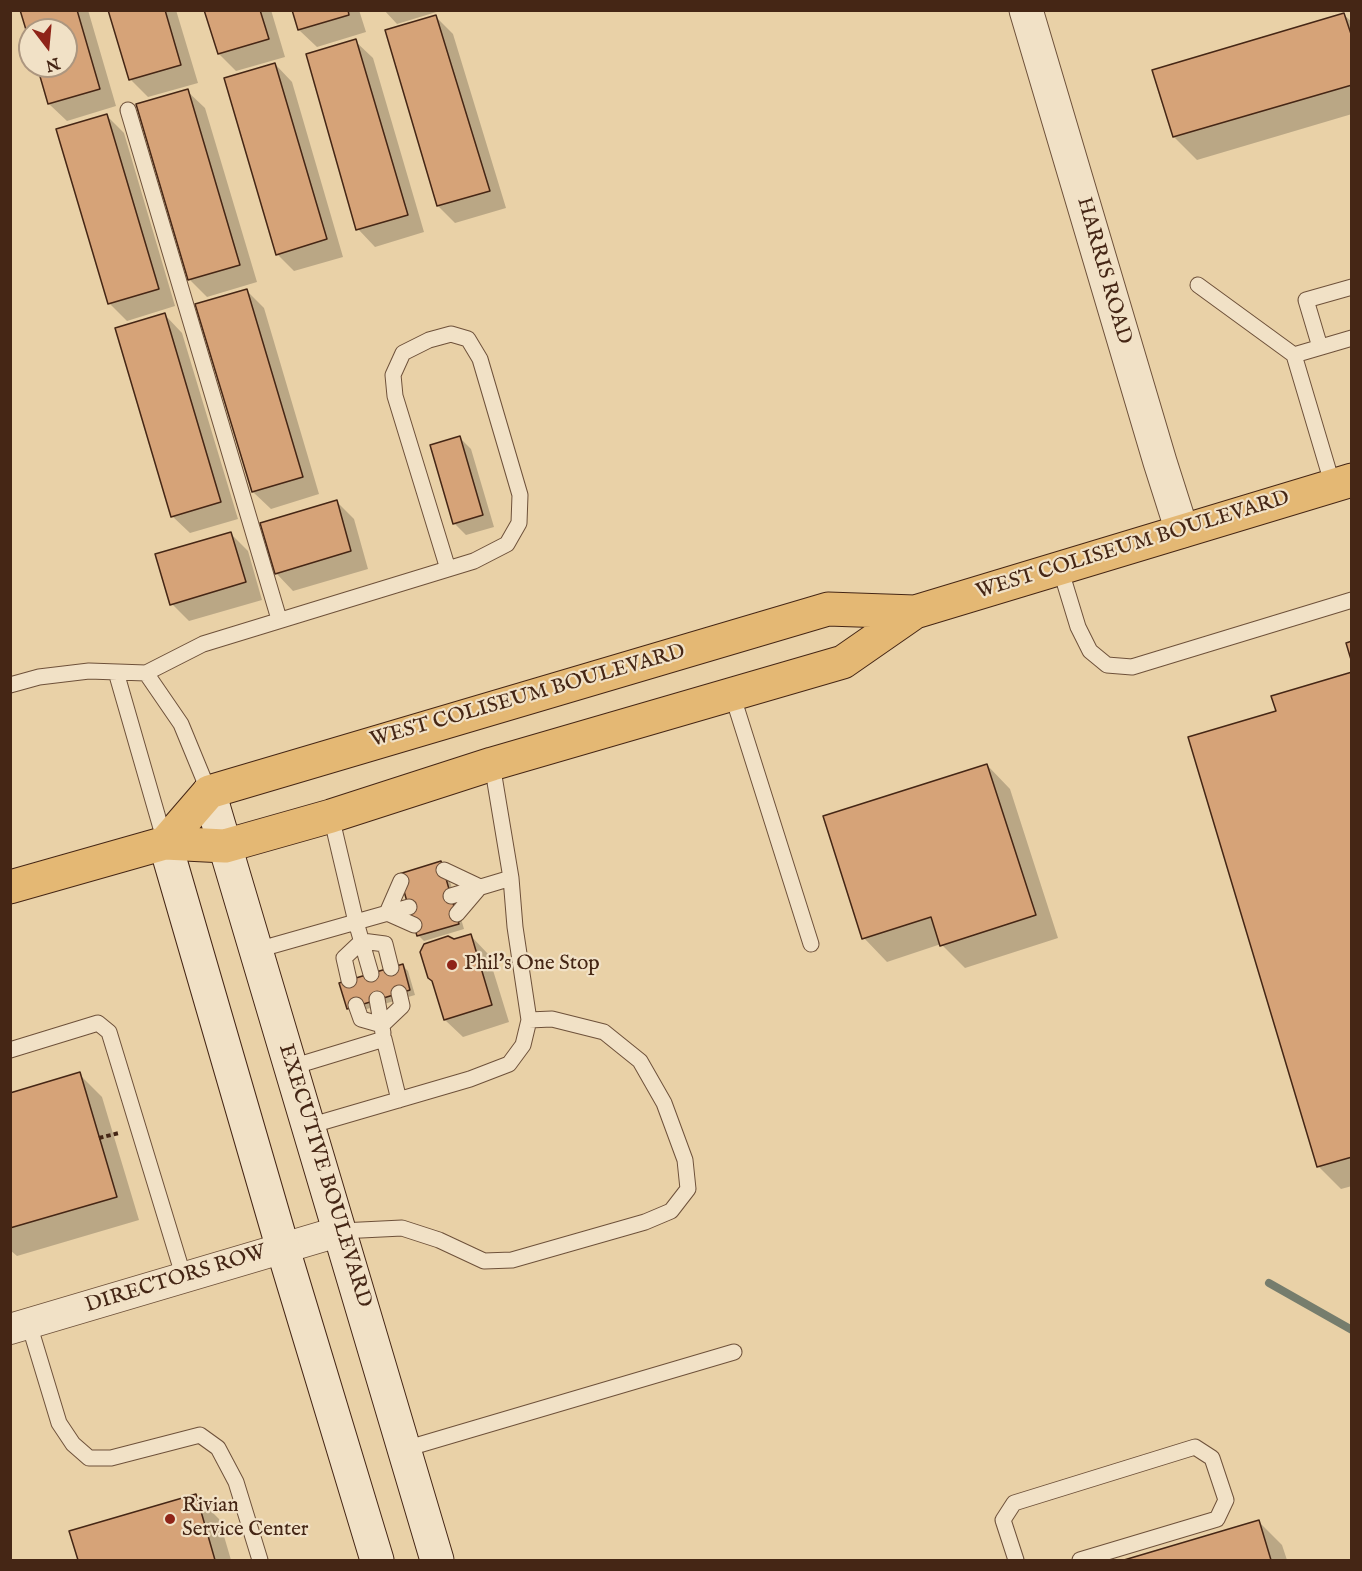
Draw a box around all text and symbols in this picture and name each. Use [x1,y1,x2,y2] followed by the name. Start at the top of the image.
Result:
[18,18,78,78] north arrow
[43,52,62,75] text: N
[1070,195,1136,347] street label: HARRIS ROAD
[973,486,1293,606] street label: WEST COLISEUM BOULEVARD
[368,640,688,754] street label: WEST COLISEUM BOULEVARD
[464,952,600,978] place label: Phil's One Stop
[445,958,459,972] marker: Phil's One Stop
[272,1041,376,1311] street label: EXECUTIVE BOULEVARD
[83,1241,269,1319] street label: DIRECTORS ROW
[182,1494,309,1544] place label: Rivian Service Center
[163,1512,177,1526] marker: Rivian Service Center

